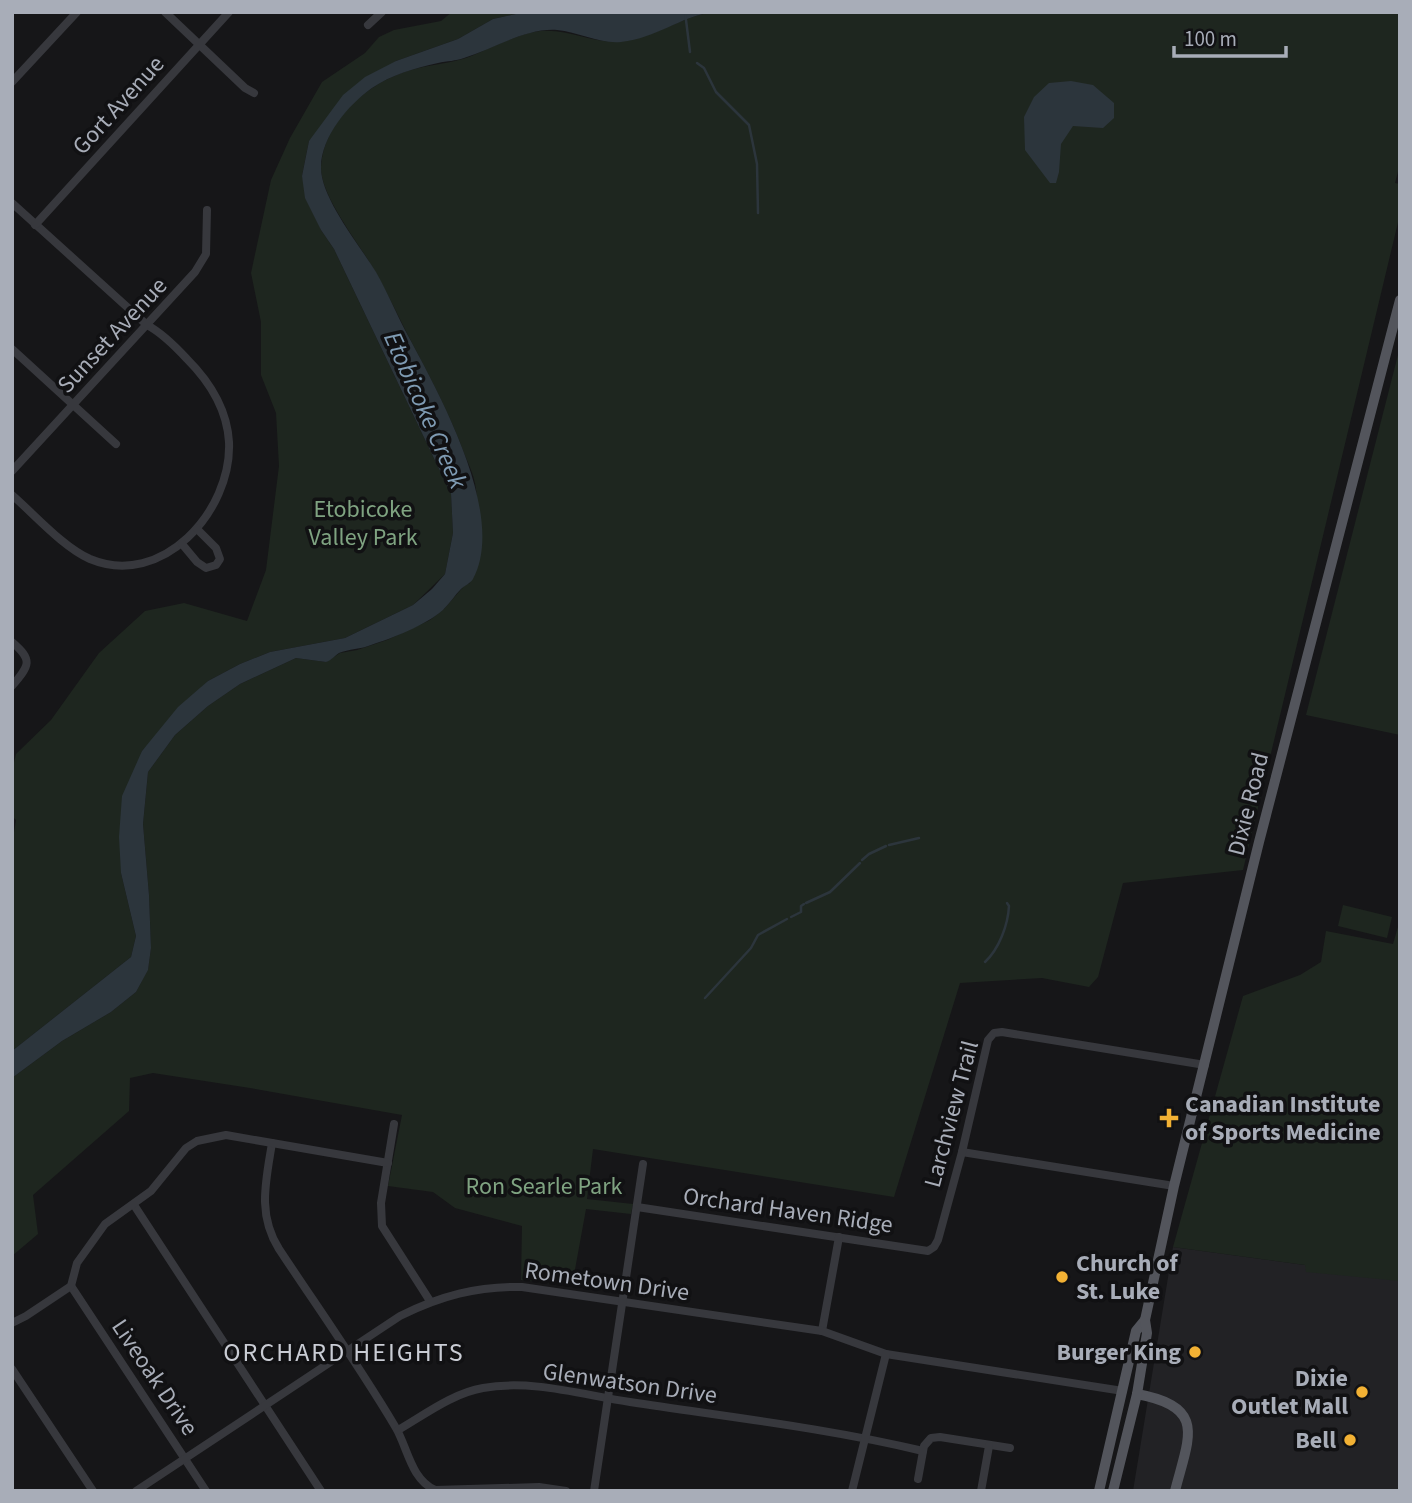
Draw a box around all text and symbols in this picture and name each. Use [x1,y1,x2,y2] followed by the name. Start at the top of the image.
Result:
[1174,14,1286,58] scale bar
[1184,24,1237,54] text: 100 m
[64,48,173,163] street label: Gort Avenue
[49,269,175,401] street label: Sunset Avenue
[374,326,477,495] water label: Etobicoke Creek
[308,492,418,555] park label: Etobicoke Valley Park
[1219,749,1278,860] street label: Dixie Road
[915,1037,988,1191] street label: Larchview Trail
[1185,1087,1381,1150] place label: Canadian Institute of Sports Medicine
[1159,1108,1179,1128] marker: Canadian Institute of Sports Medicine
[466,1169,623,1204] park label: Ron Searle Park
[681,1178,895,1243] street label: Orchard Haven Ridge
[1076,1246,1179,1309] place label: Church of St. Luke
[522,1253,692,1310] street label: Rometown Drive
[1054,1269,1070,1285] marker: Church of St. Luke
[103,1312,207,1443] street label: Liveoak Drive
[223,1334,465,1371] district label: ORCHARD HEIGHTS
[1056,1335,1181,1370] place label: Burger King
[1187,1344,1203,1360] marker: Burger King
[541,1354,719,1413] street label: Glenwatson Drive
[1231,1361,1348,1424] place label: Dixie Outlet Mall
[1354,1384,1370,1400] marker: Dixie Outlet Mall
[1295,1423,1336,1458] place label: Bell
[1342,1432,1358,1448] marker: Bell

